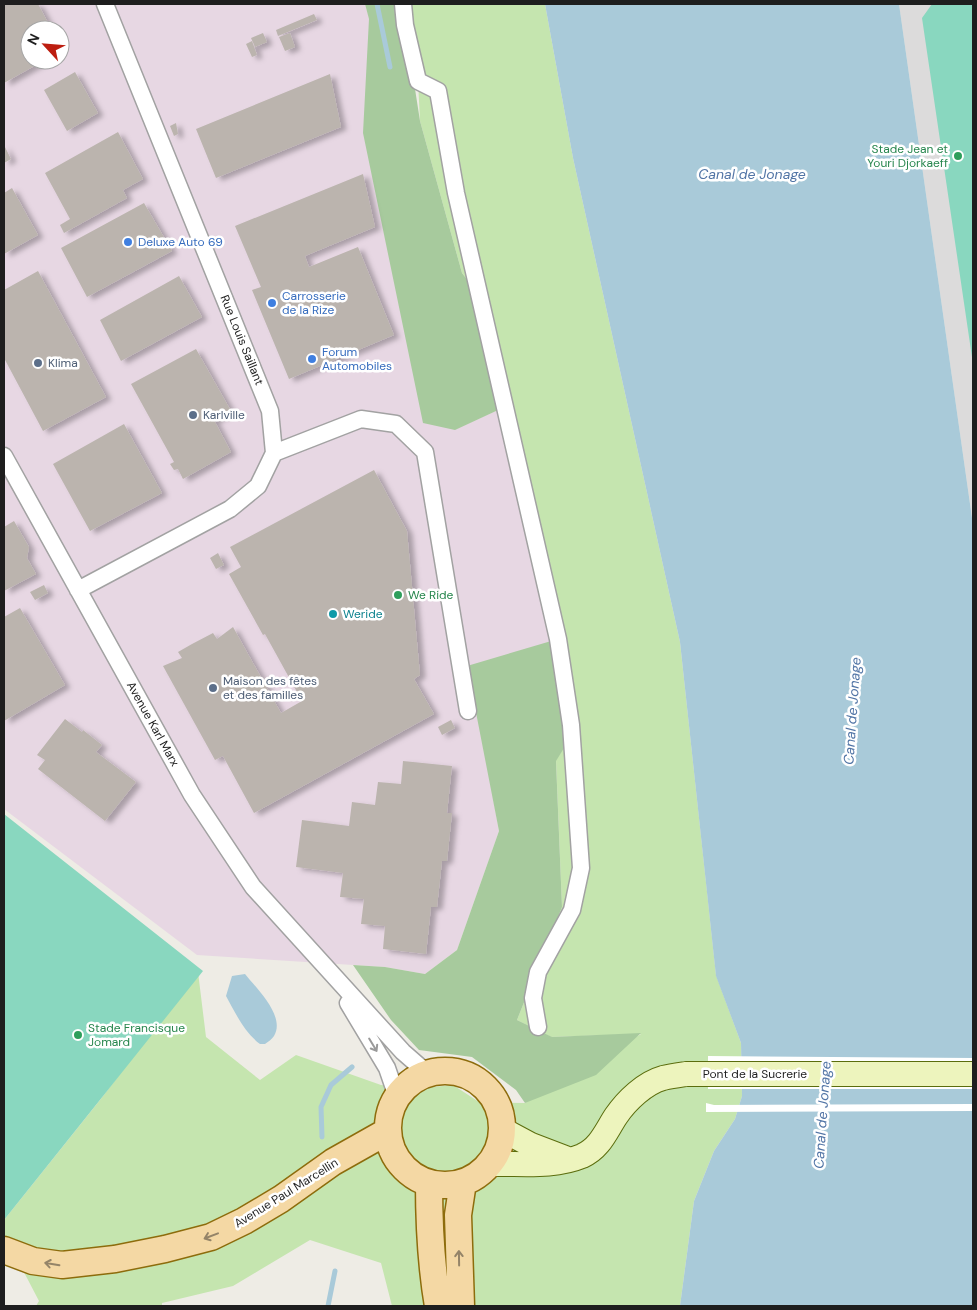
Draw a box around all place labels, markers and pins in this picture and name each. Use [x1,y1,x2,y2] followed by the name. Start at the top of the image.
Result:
[867,141,948,171] place label: Stade Jean et Youri Djorkaeff
[952,150,964,162] marker: Stade Jean et Youri Djorkaeff
[138,234,223,250] place label: Deluxe Auto 69
[122,236,134,248] marker: Deluxe Auto 69
[282,288,346,318] place label: Carrosserie de la Rize
[266,297,278,309] marker: Carrosserie de la Rize
[322,344,392,374] place label: Forum Automobiles
[306,353,318,365] marker: Forum Automobiles
[48,355,78,371] place label: Klima
[32,357,44,369] marker: Klima
[203,407,245,423] place label: Karlville
[187,409,199,421] marker: Karlville
[408,587,454,603] place label: We Ride
[392,589,404,601] marker: We Ride
[343,606,383,622] place label: Weride
[327,608,339,620] marker: Weride
[223,673,317,703] place label: Maison des fêtes et des familles
[207,682,219,694] marker: Maison des fêtes et des familles
[88,1020,185,1050] place label: Stade Francisque Jomard
[72,1029,84,1041] marker: Stade Francisque Jomard

